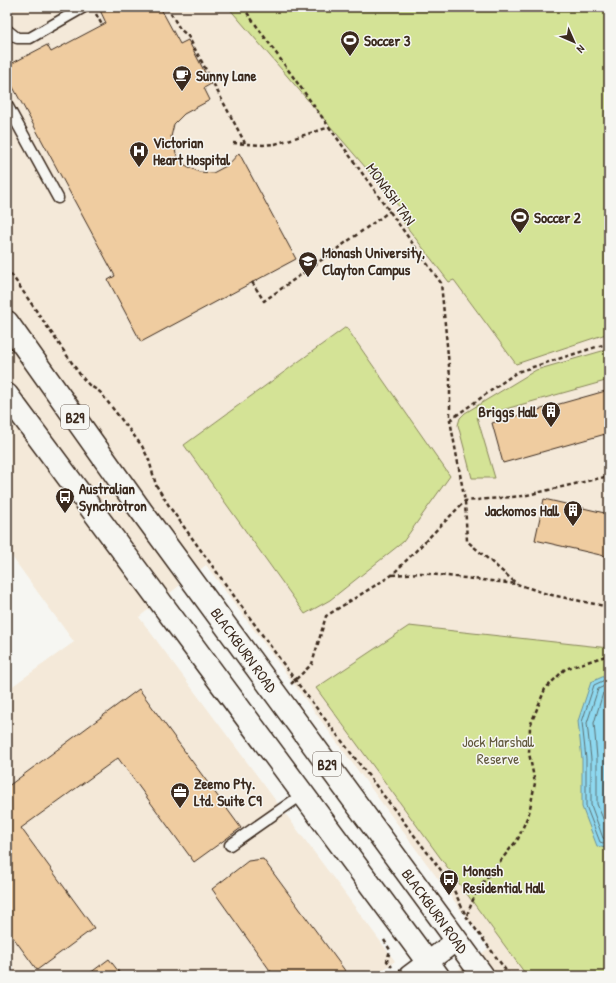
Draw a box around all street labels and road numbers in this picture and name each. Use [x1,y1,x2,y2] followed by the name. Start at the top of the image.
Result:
[361,159,421,229] street label: MONASH TAN
[61,405,89,429] road number: B29
[206,603,282,697] street label: BLACKBURN ROAD
[313,752,341,776] road number: B29
[397,864,473,958] street label: BLACKBURN ROAD

